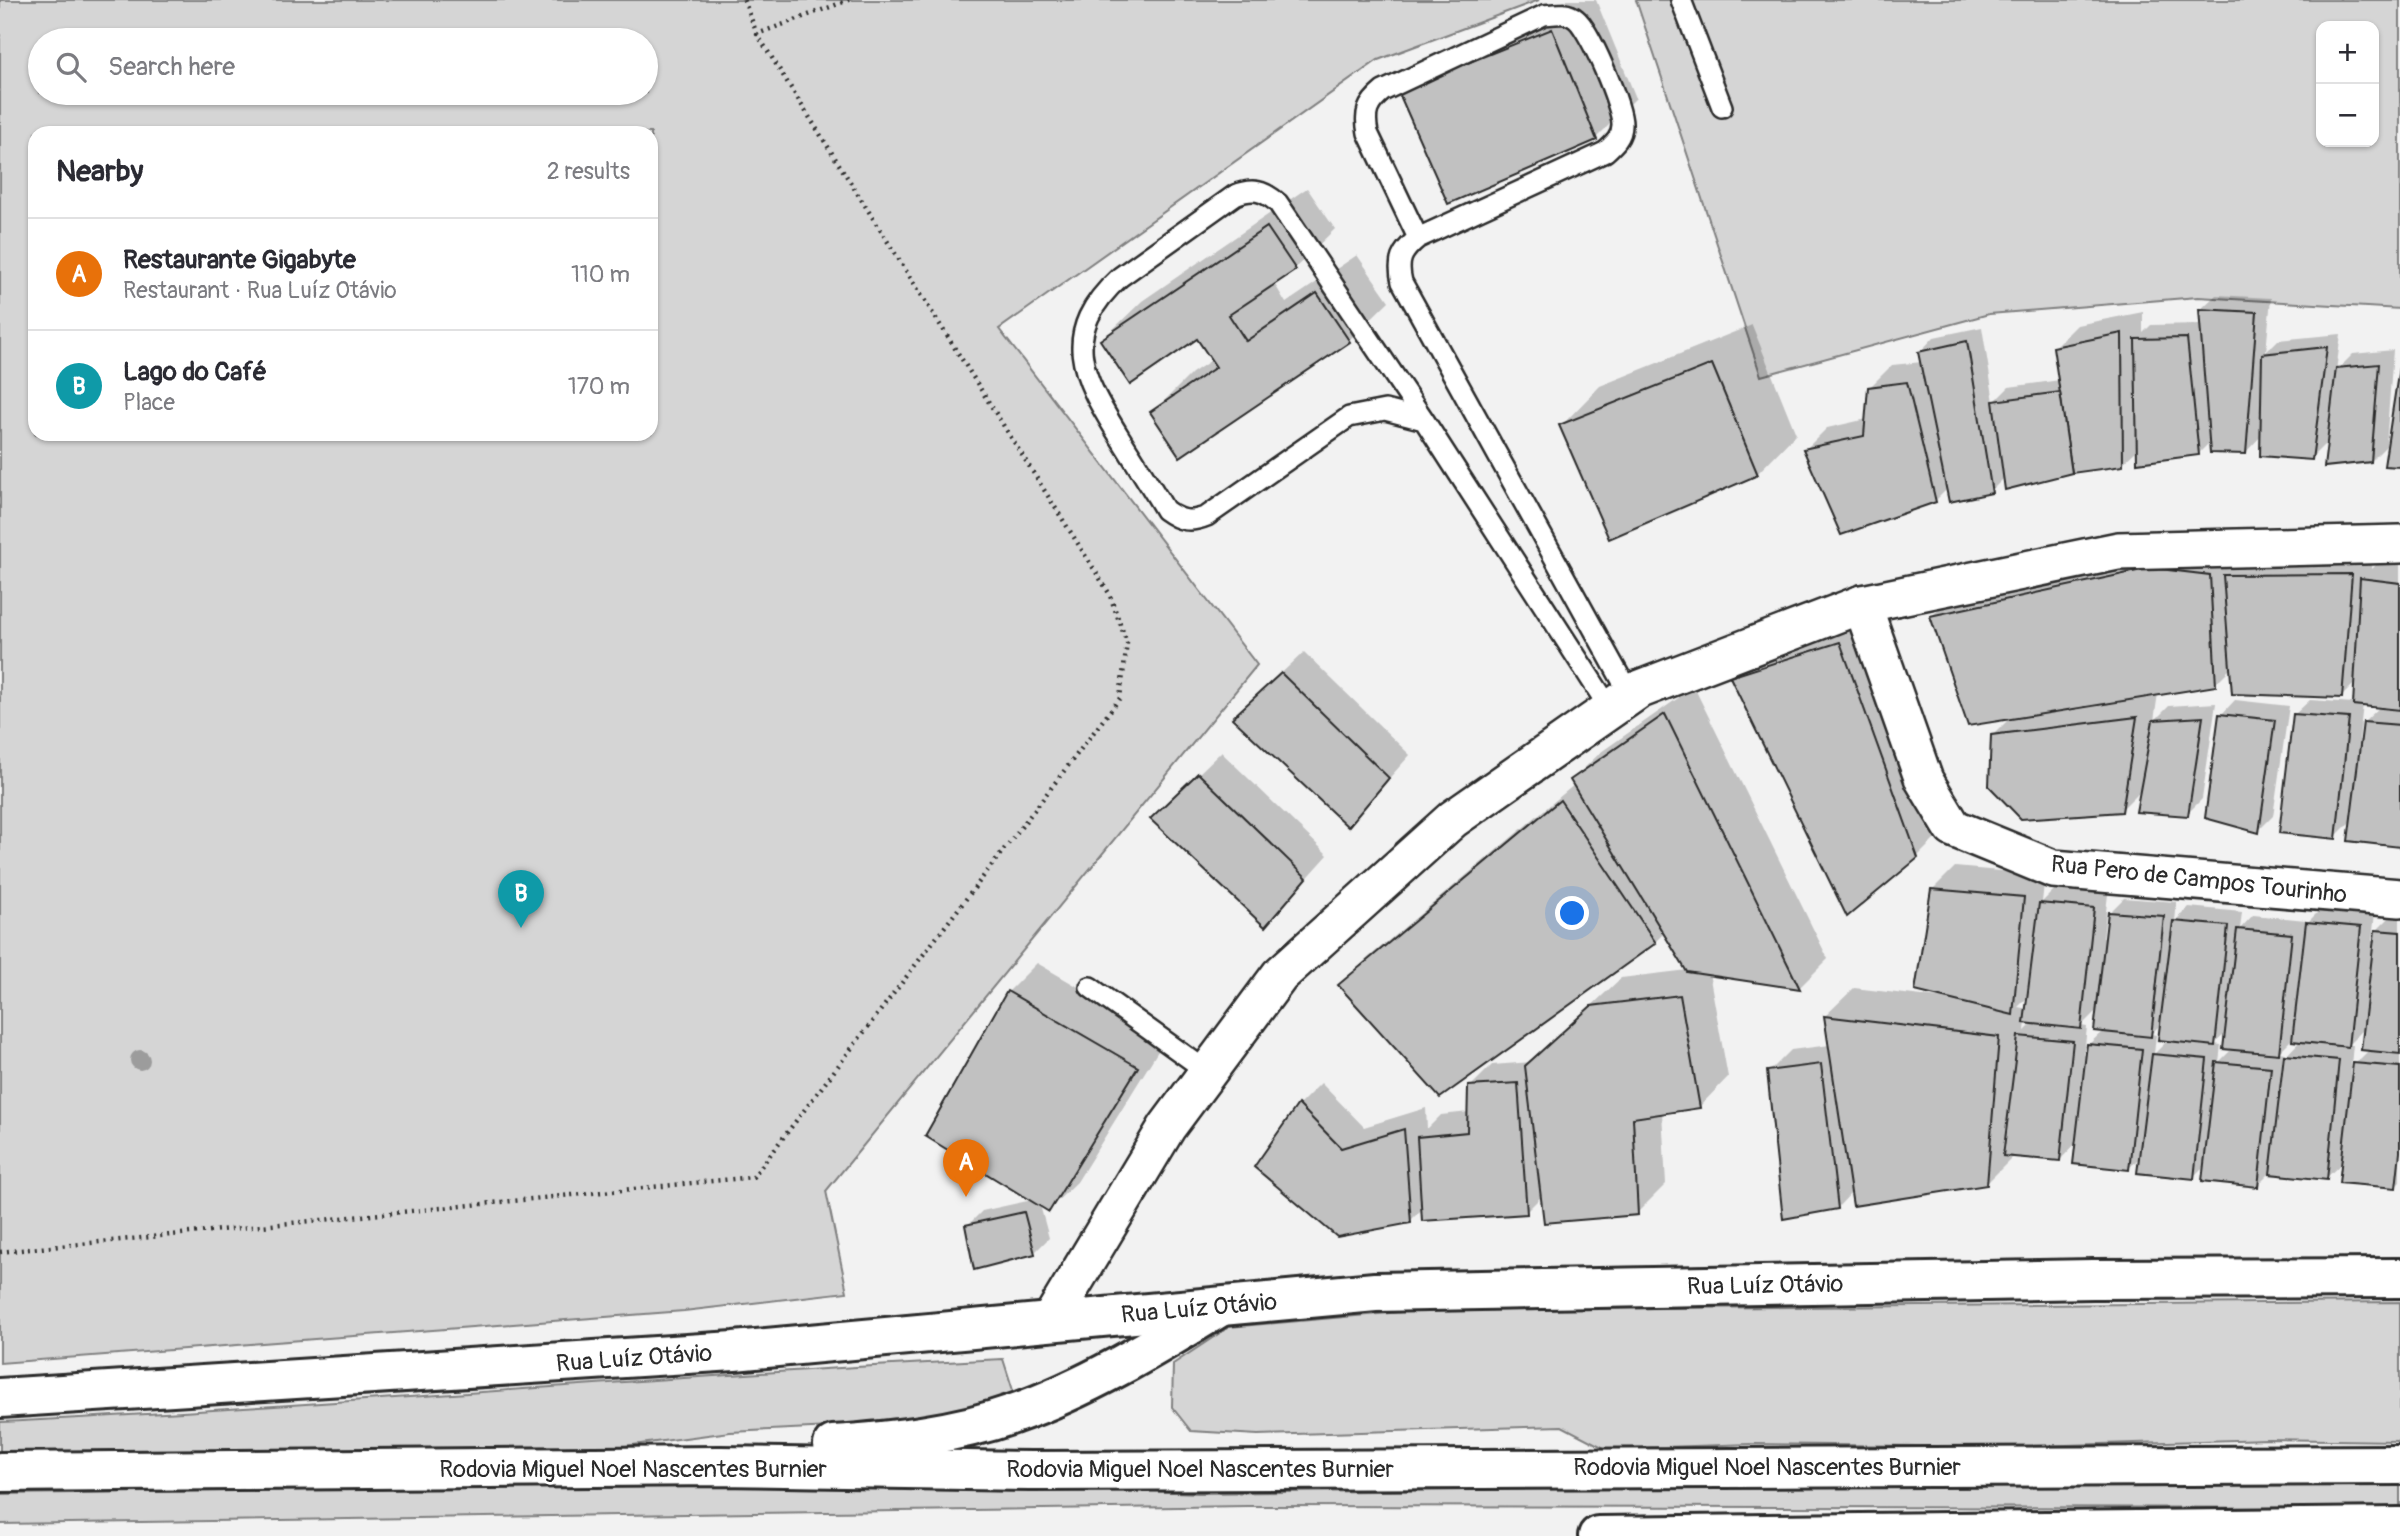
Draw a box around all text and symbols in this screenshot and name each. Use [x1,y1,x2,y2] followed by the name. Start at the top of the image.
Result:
[2316,21,2379,147] map controls
[2316,21,2379,84] button: +
[28,28,658,105] search box
[52,48,90,86] icon: search
[108,51,235,83] text: Search here
[2316,84,2379,147] button: −
[56,153,143,190] text: Nearby
[547,157,630,186] text: 2 results
[123,244,356,276] text: Restaurante Gigabyte
[72,260,86,289] text: A
[571,260,630,289] text: 110 m
[123,276,397,305] text: Restaurant · Rua Luíz Otávio
[123,356,267,388] text: Lago do Café
[72,372,86,401] text: B
[568,372,630,401] text: 170 m
[123,388,175,417] text: Place
[2049,850,2349,909] street label: Rua Pero de Campos Tourinho
[498,870,544,928] pin: B
[1555,896,1589,930] your location
[943,1139,989,1197] pin: A
[1687,1270,1844,1301] street label: Rua Luíz Otávio
[1120,1287,1278,1330] street label: Rua Luíz Otávio
[555,1339,713,1378] street label: Rua Luíz Otávio
[1573,1453,1961,1482] street label: Rodovia Miguel Noel Nascentes Burnier
[439,1455,827,1484] street label: Rodovia Miguel Noel Nascentes Burnier
[1006,1455,1394,1484] street label: Rodovia Miguel Noel Nascentes Burnier

